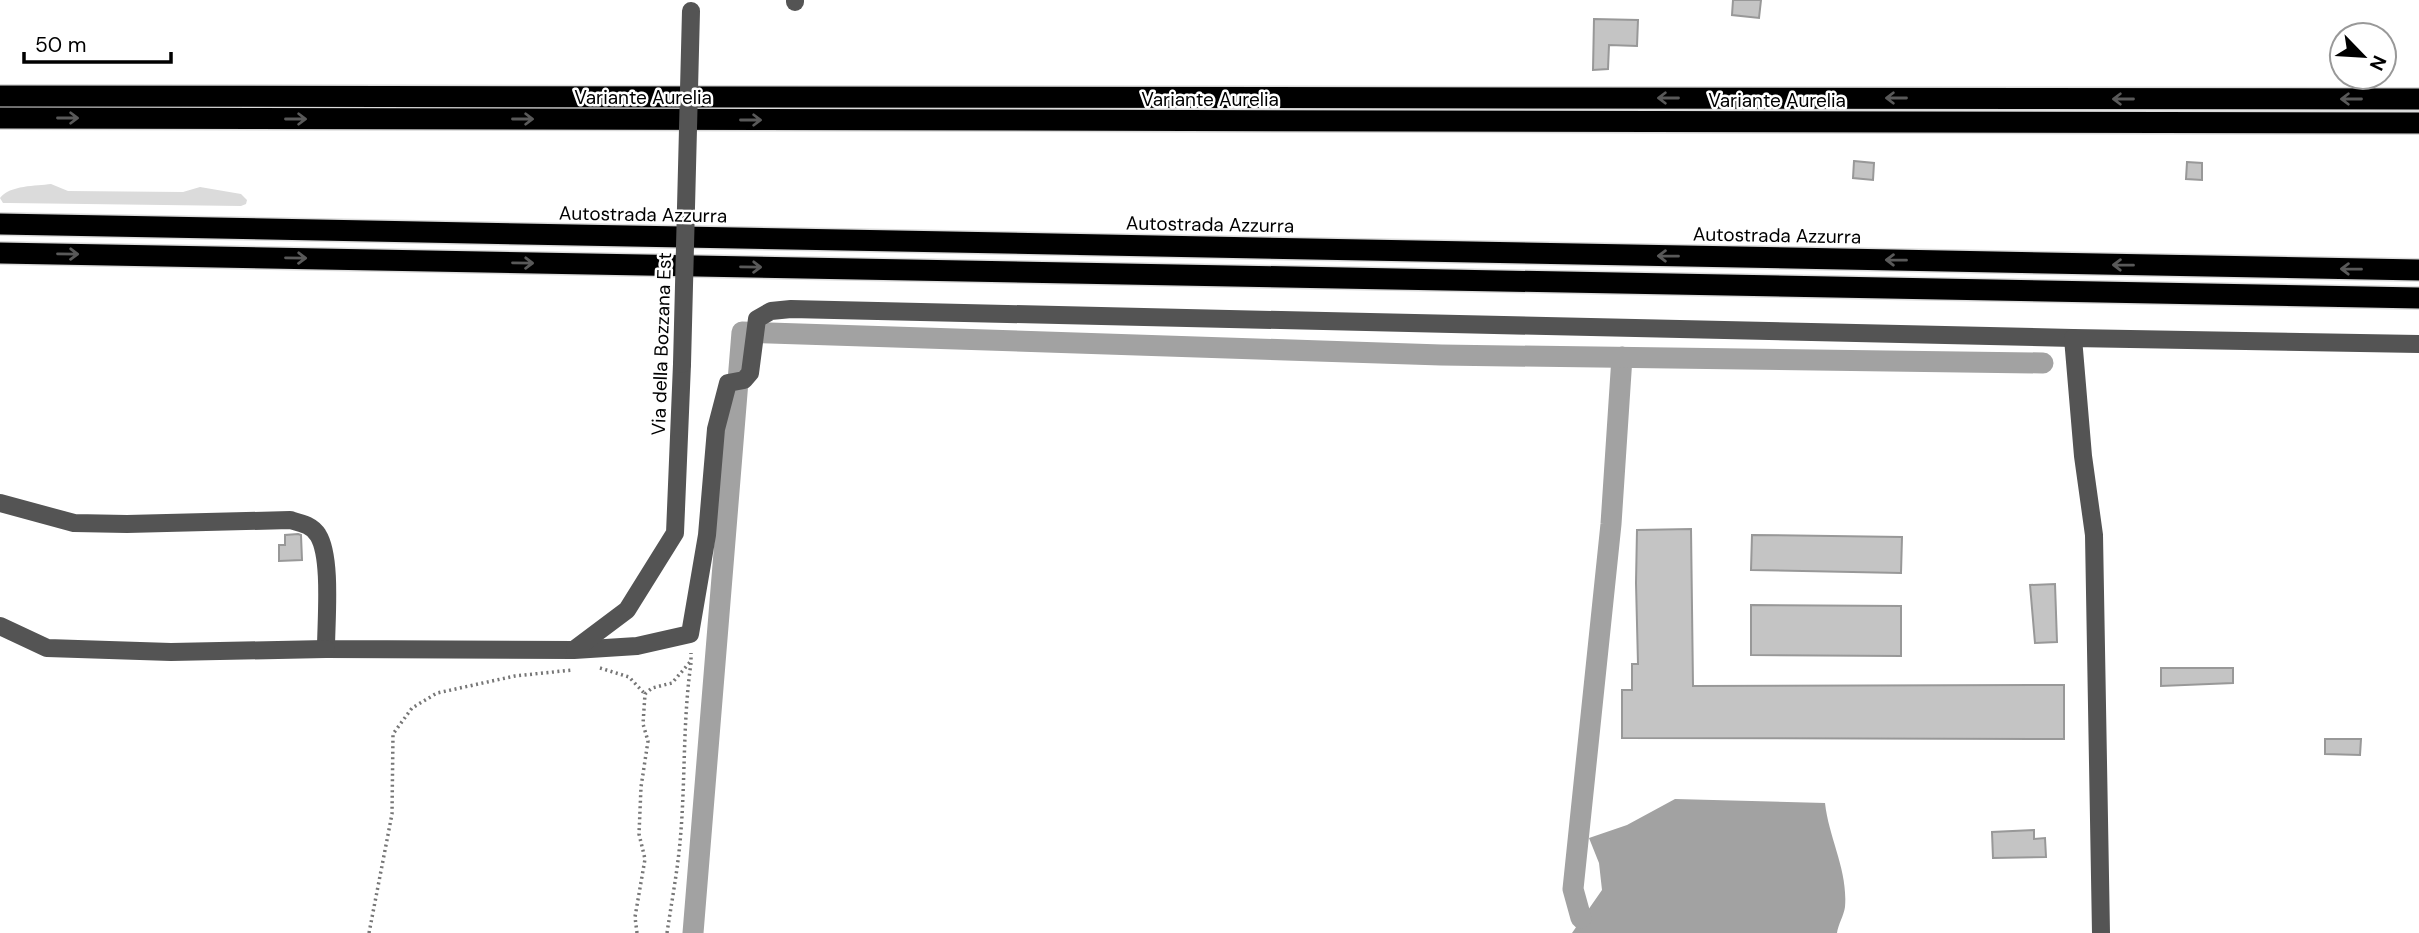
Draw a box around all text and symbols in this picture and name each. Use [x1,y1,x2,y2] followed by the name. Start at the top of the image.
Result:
[24,21,172,65] scale bar
[2328,21,2398,91] north arrow
[35,31,86,59] text: 50 m
[2364,51,2392,75] text: N
[574,85,712,110] street label: Variante Aurelia
[1141,87,1279,112] street label: Variante Aurelia
[1708,88,1846,113] street label: Variante Aurelia
[1657,91,1680,105] one-way arrow
[1885,91,1908,105] one-way arrow
[2112,92,2135,106] one-way arrow
[2340,92,2363,106] one-way arrow
[56,111,79,125] one-way arrow
[284,112,307,126] one-way arrow
[511,112,534,126] one-way arrow
[739,113,762,127] one-way arrow
[559,201,727,228] street label: Autostrada Azzurra
[1126,211,1294,238] street label: Autostrada Azzurra
[1693,222,1861,249] street label: Autostrada Azzurra
[56,247,79,261] one-way arrow
[1657,249,1680,263] one-way arrow
[284,252,307,265] one-way arrow
[646,252,677,436] street label: Via della Bozzana Est
[1885,254,1908,267] one-way arrow
[511,256,534,270] one-way arrow
[2112,258,2135,271] one-way arrow
[739,261,762,274] one-way arrow
[2340,262,2363,276] one-way arrow

